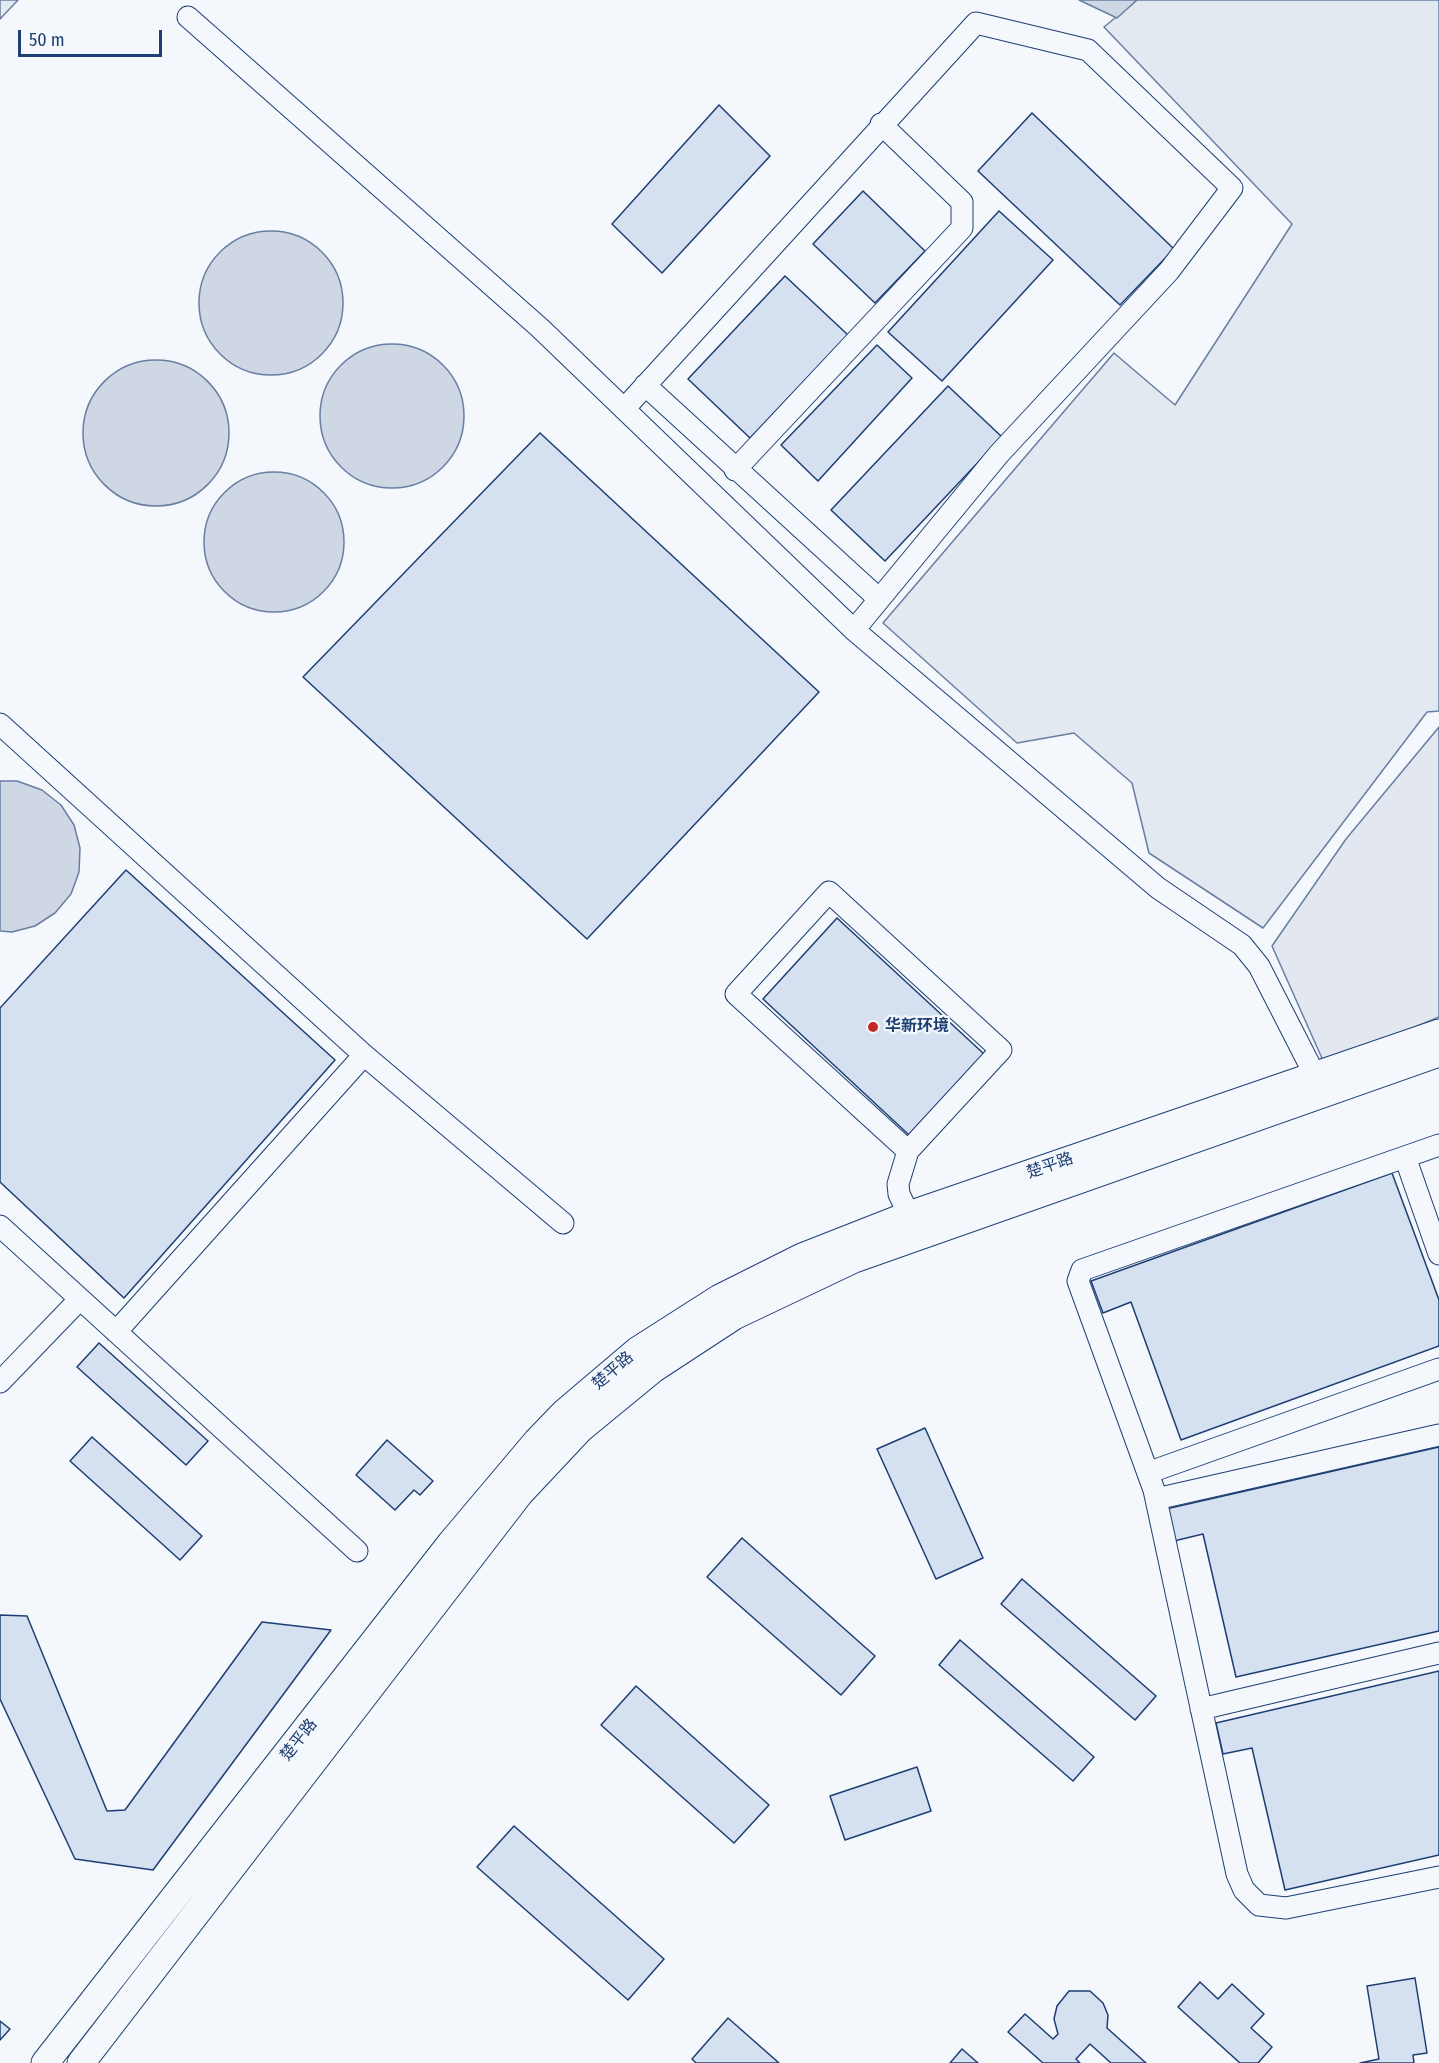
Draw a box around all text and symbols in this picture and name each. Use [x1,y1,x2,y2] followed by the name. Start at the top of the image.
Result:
[21,18,165,56] scale bar
[29,29,65,51] text: 50 m
[885,1017,949,1037] place label: 华新环境
[866,1020,880,1034] marker: 华新环境
[1024,1149,1076,1183] street label: 楚平路
[589,1348,637,1394] street label: 楚平路
[277,1715,321,1765] street label: 楚平路

